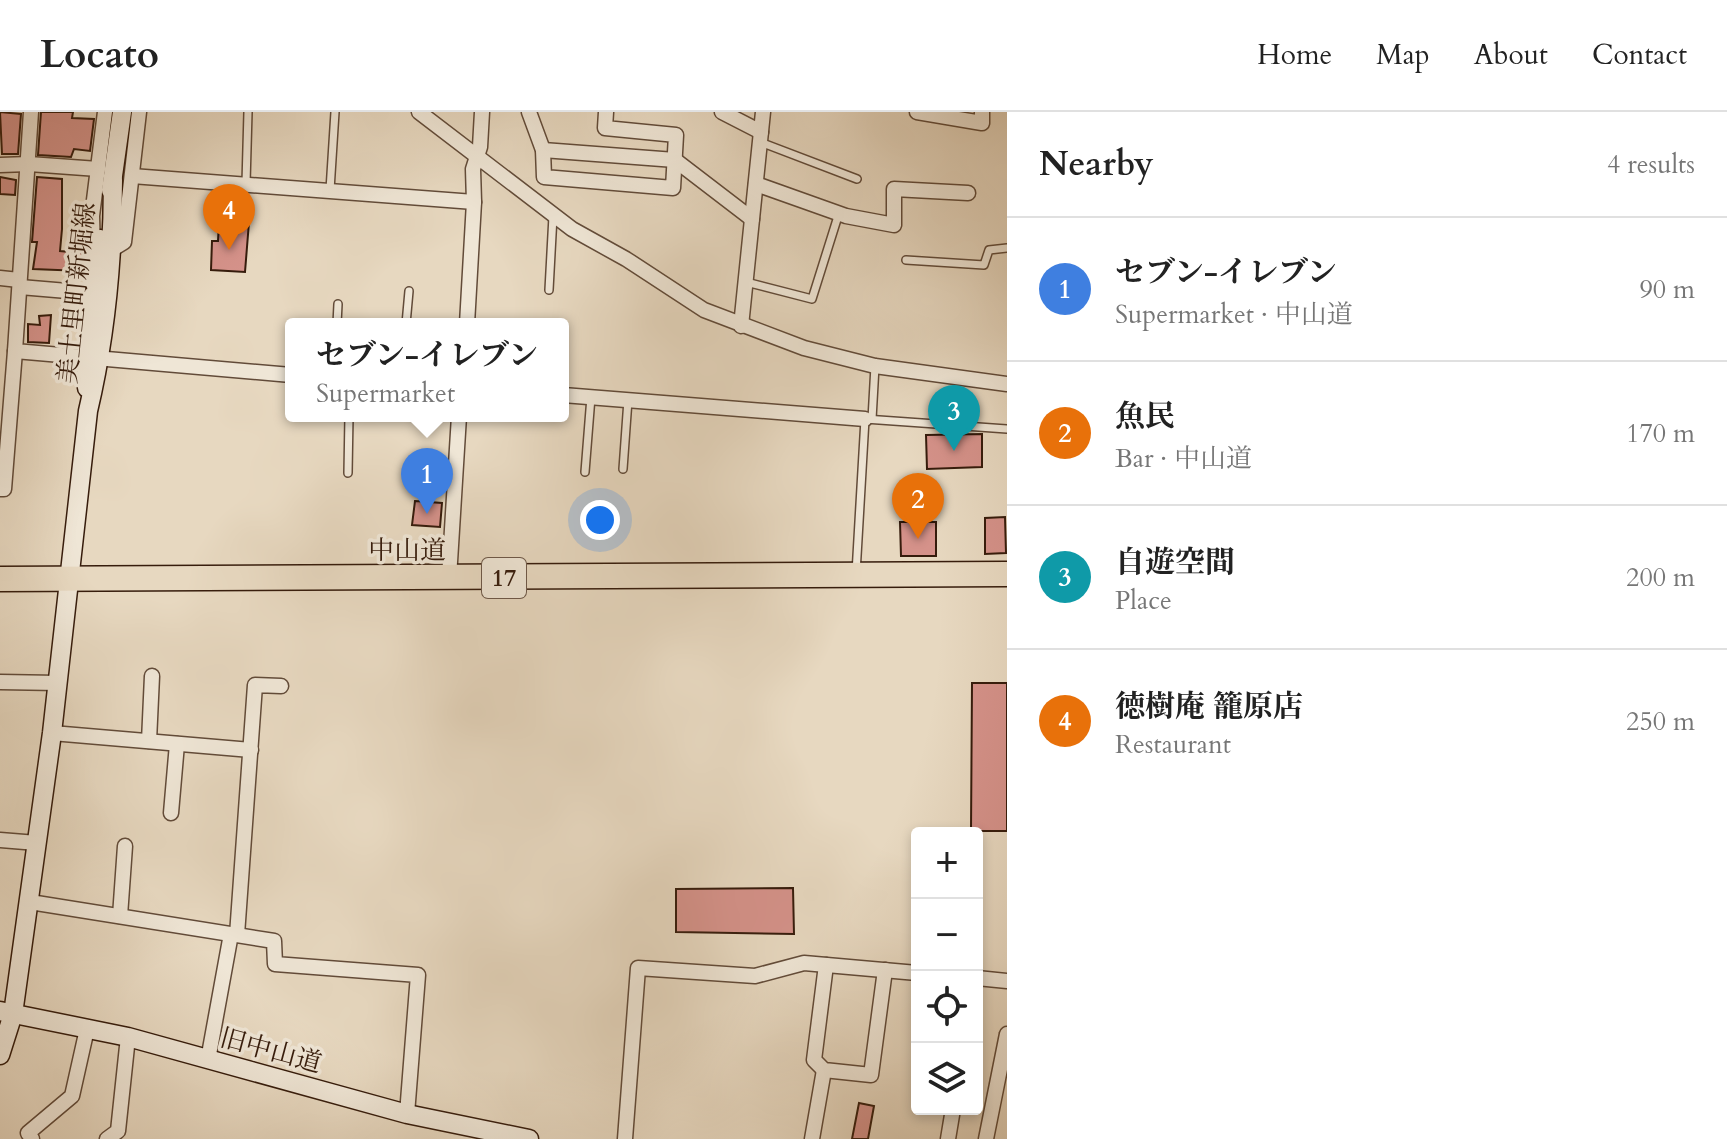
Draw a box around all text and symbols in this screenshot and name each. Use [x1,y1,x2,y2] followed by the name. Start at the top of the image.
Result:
[40,29,159,81] text: Locato
[1257,36,1332,74] text: Home
[1376,36,1430,74] text: Map
[1474,36,1548,74] text: About
[1592,36,1687,74] text: Contact
[1039,141,1154,187] text: Nearby
[1607,147,1695,182] text: 4 results
[203,184,255,250] pin: 4
[50,201,103,385] street label: 美土里町新堀線
[1115,252,1337,293] text: セブン-イレブン
[1058,272,1072,307] text: 1
[1639,272,1695,307] text: 90 m
[1115,297,1353,332] text: Supermarket · 中山道
[285,318,569,422] popup
[316,335,538,376] text: セブン-イレブン
[316,376,455,411] text: Supermarket
[928,385,980,451] pin: 3
[1115,396,1175,437] text: 魚民
[1058,416,1072,451] text: 2
[1626,416,1695,451] text: 170 m
[1115,441,1252,476] text: Bar · 中山道
[401,448,453,514] pin: 1
[892,473,944,539] pin: 2
[580,500,620,540] your location
[368,533,446,568] street label: 中山道
[1115,542,1235,583] text: 自遊空間
[482,558,526,598] road number: 17
[1058,560,1072,595] text: 3
[1626,560,1695,595] text: 200 m
[1115,583,1172,618] text: Place
[1115,686,1303,727] text: 徳樹庵 籠原店
[1058,704,1072,739] text: 4
[1626,704,1695,739] text: 250 m
[1115,727,1231,762] text: Restaurant
[911,827,983,1115] map controls
[911,827,983,899] button: +
[911,899,983,971] button: −
[911,971,983,1043] button: locate
[216,1020,326,1081] street label: 旧中山道
[911,1043,983,1115] button: layers

